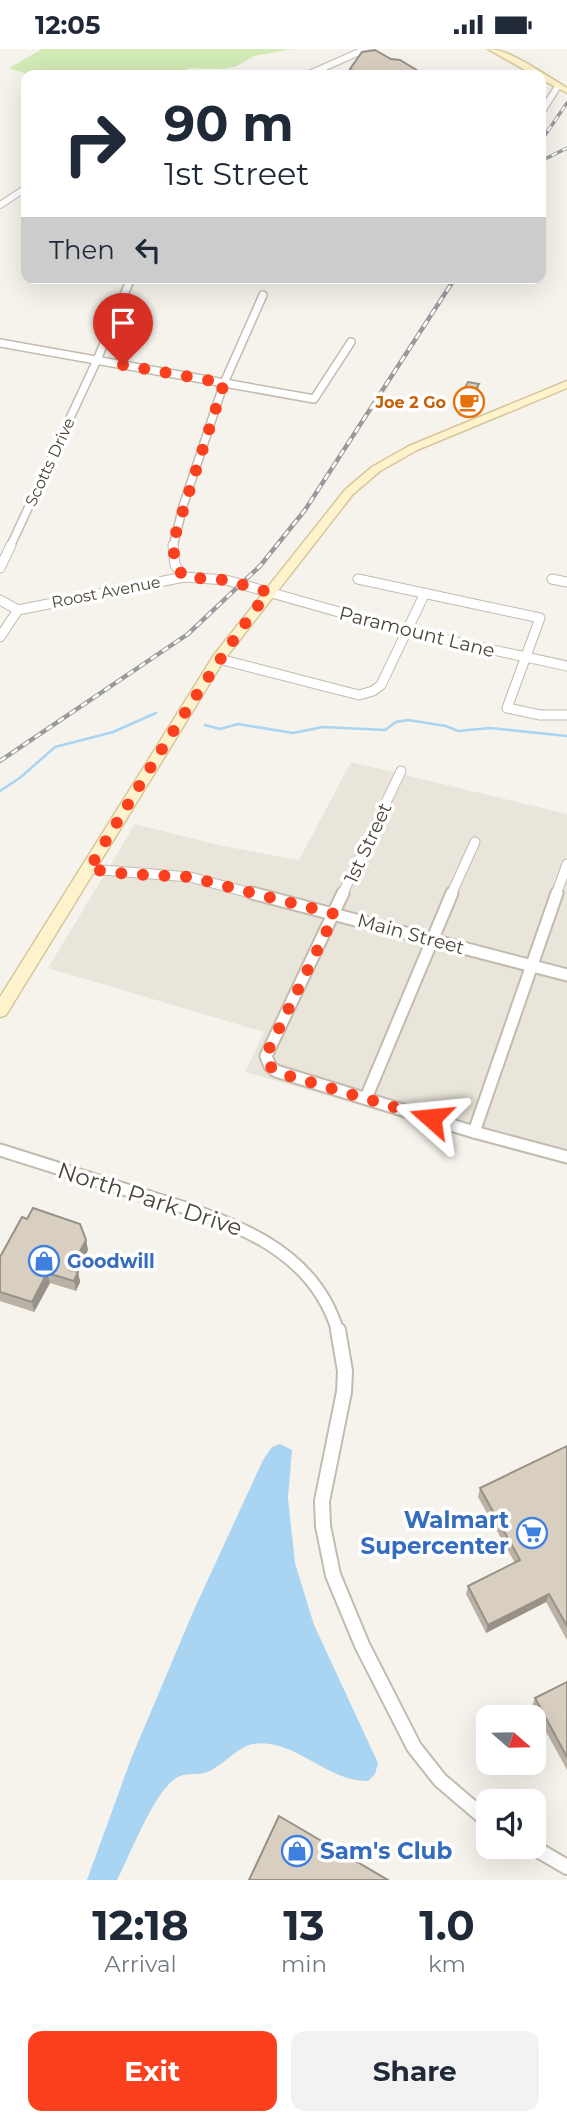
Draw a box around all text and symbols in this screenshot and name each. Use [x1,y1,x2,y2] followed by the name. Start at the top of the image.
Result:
[35,9,100,41] text: 12:05
[164,94,294,153] text: 90 m
[49,98,140,189] icon: right
[164,154,309,193] text: 1st Street
[129,231,167,269] icon: left
[49,234,115,266] text: Then
[93,293,153,365] pin
[104,304,142,342] icon: arrive
[452,385,486,419] cafe icon: Joe 2 Go
[374,393,446,412] place label: Joe 2 Go
[21,415,79,509] street label: Scotts Drive
[50,572,162,612] street label: Roost Avenue
[337,602,497,662] street label: Paramount Lane
[339,799,397,887] street label: 1st Street
[355,909,467,959] street label: Main Street
[394,1081,468,1155] position arrow
[54,1156,246,1242] street label: North Park Drive
[27,1244,61,1278] shop icon: Goodwill
[67,1250,155,1273] place label: Goodwill
[361,1506,509,1560] place label: Walmart Supercenter
[515,1516,549,1550] supermarket icon: Walmart Supercenter
[476,1705,546,1775] north arrow
[476,1705,546,1859] map controls
[476,1789,546,1859] button: sound
[280,1834,314,1868] shop icon: Sam's Club
[320,1837,452,1865] place label: Sam's Club
[92,1899,189,1951] text: 12:18
[283,1899,325,1951] text: 13
[419,1899,475,1951] text: 1.0
[104,1950,177,1978] text: Arrival
[281,1950,327,1978] text: min
[428,1950,466,1978] text: km
[28,2031,277,2111] button: Exit
[291,2031,539,2111] button: Share

